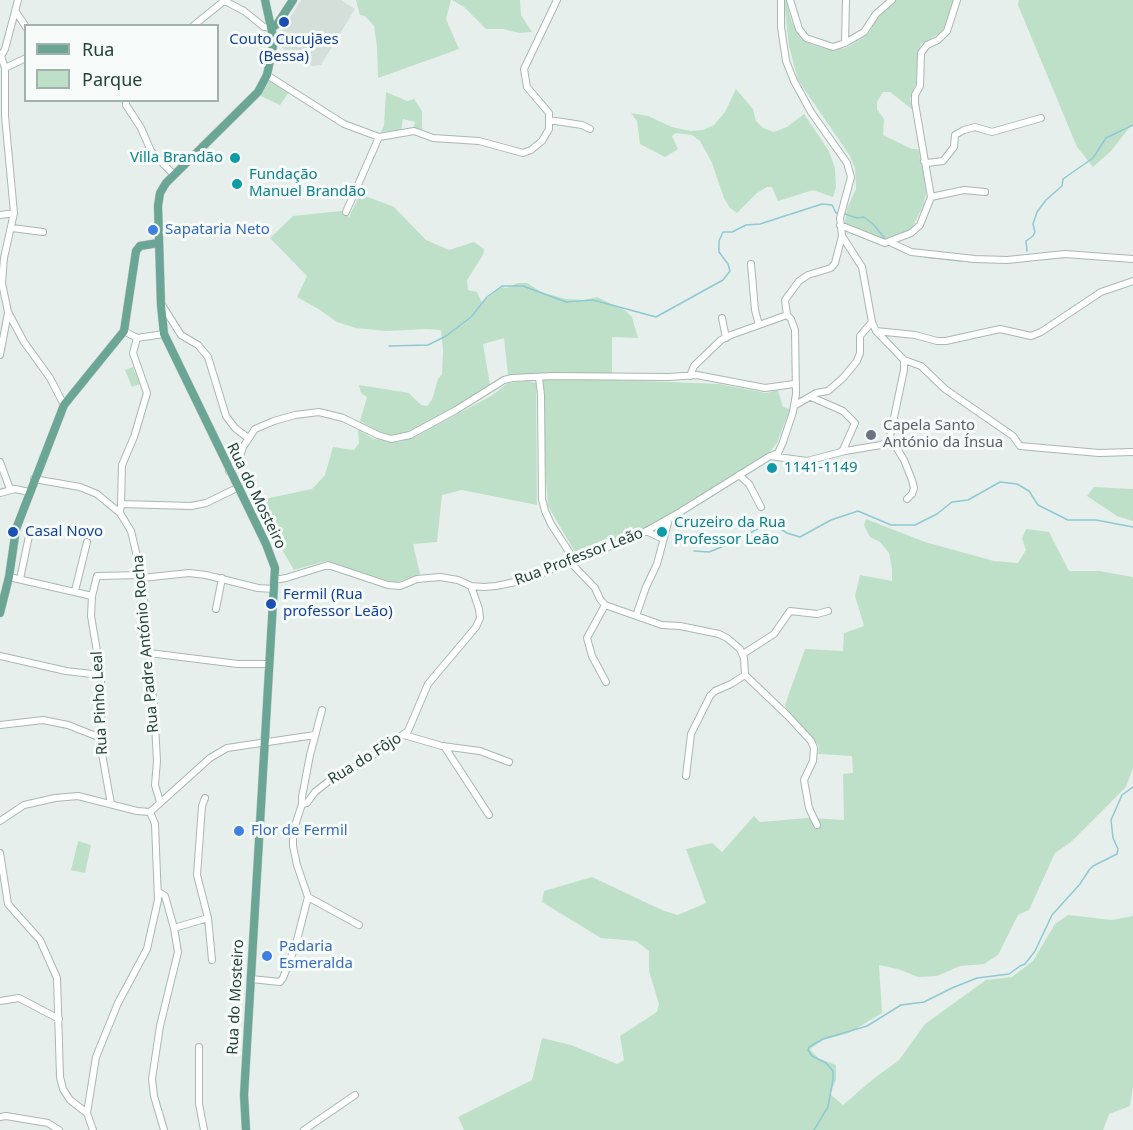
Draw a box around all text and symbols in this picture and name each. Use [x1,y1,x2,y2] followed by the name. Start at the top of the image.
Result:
[277,15,291,29] marker: Couto Cucujães (Bessa)
[24,24,219,102] legend
[229,31,339,66] place label: Couto Cucujães (Bessa)
[82,37,114,61] text: Rua
[82,67,142,91] text: Parque
[130,149,223,167] place label: Villa Brandão
[228,151,242,165] marker: Villa Brandão
[249,166,366,201] place label: Fundação Manuel Brandão
[230,177,244,191] marker: Fundação Manuel Brandão
[165,221,270,239] place label: Sapataria Neto
[146,223,160,237] marker: Sapataria Neto
[883,417,1003,452] place label: Capela Santo António da Ínsua
[864,428,878,442] marker: Capela Santo António da Ínsua
[223,440,289,552] street label: Rua do Mosteiro
[784,459,857,477] place label: 1141-1149
[765,461,779,475] marker: 1141-1149
[674,514,786,549] place label: Cruzeiro da Rua Professor Leão
[25,523,103,541] place label: Casal Novo
[512,524,646,590] street label: Rua Professor Leão
[6,525,20,539] marker: Casal Novo
[655,525,669,539] marker: Cruzeiro da Rua Professor Leão
[129,554,163,734] street label: Rua Padre António Rocha
[283,586,393,621] place label: Fermil (Rua professor Leão)
[264,597,278,611] marker: Fermil (Rua professor Leão)
[88,651,112,755] street label: Rua Pinho Leal
[325,729,405,789] street label: Rua do Fôjo
[251,822,348,840] place label: Flor de Fermil
[232,824,246,838] marker: Flor de Fermil
[279,938,353,973] place label: Padaria Esmeralda
[224,939,248,1055] street label: Rua do Mosteiro
[260,949,274,963] marker: Padaria Esmeralda

